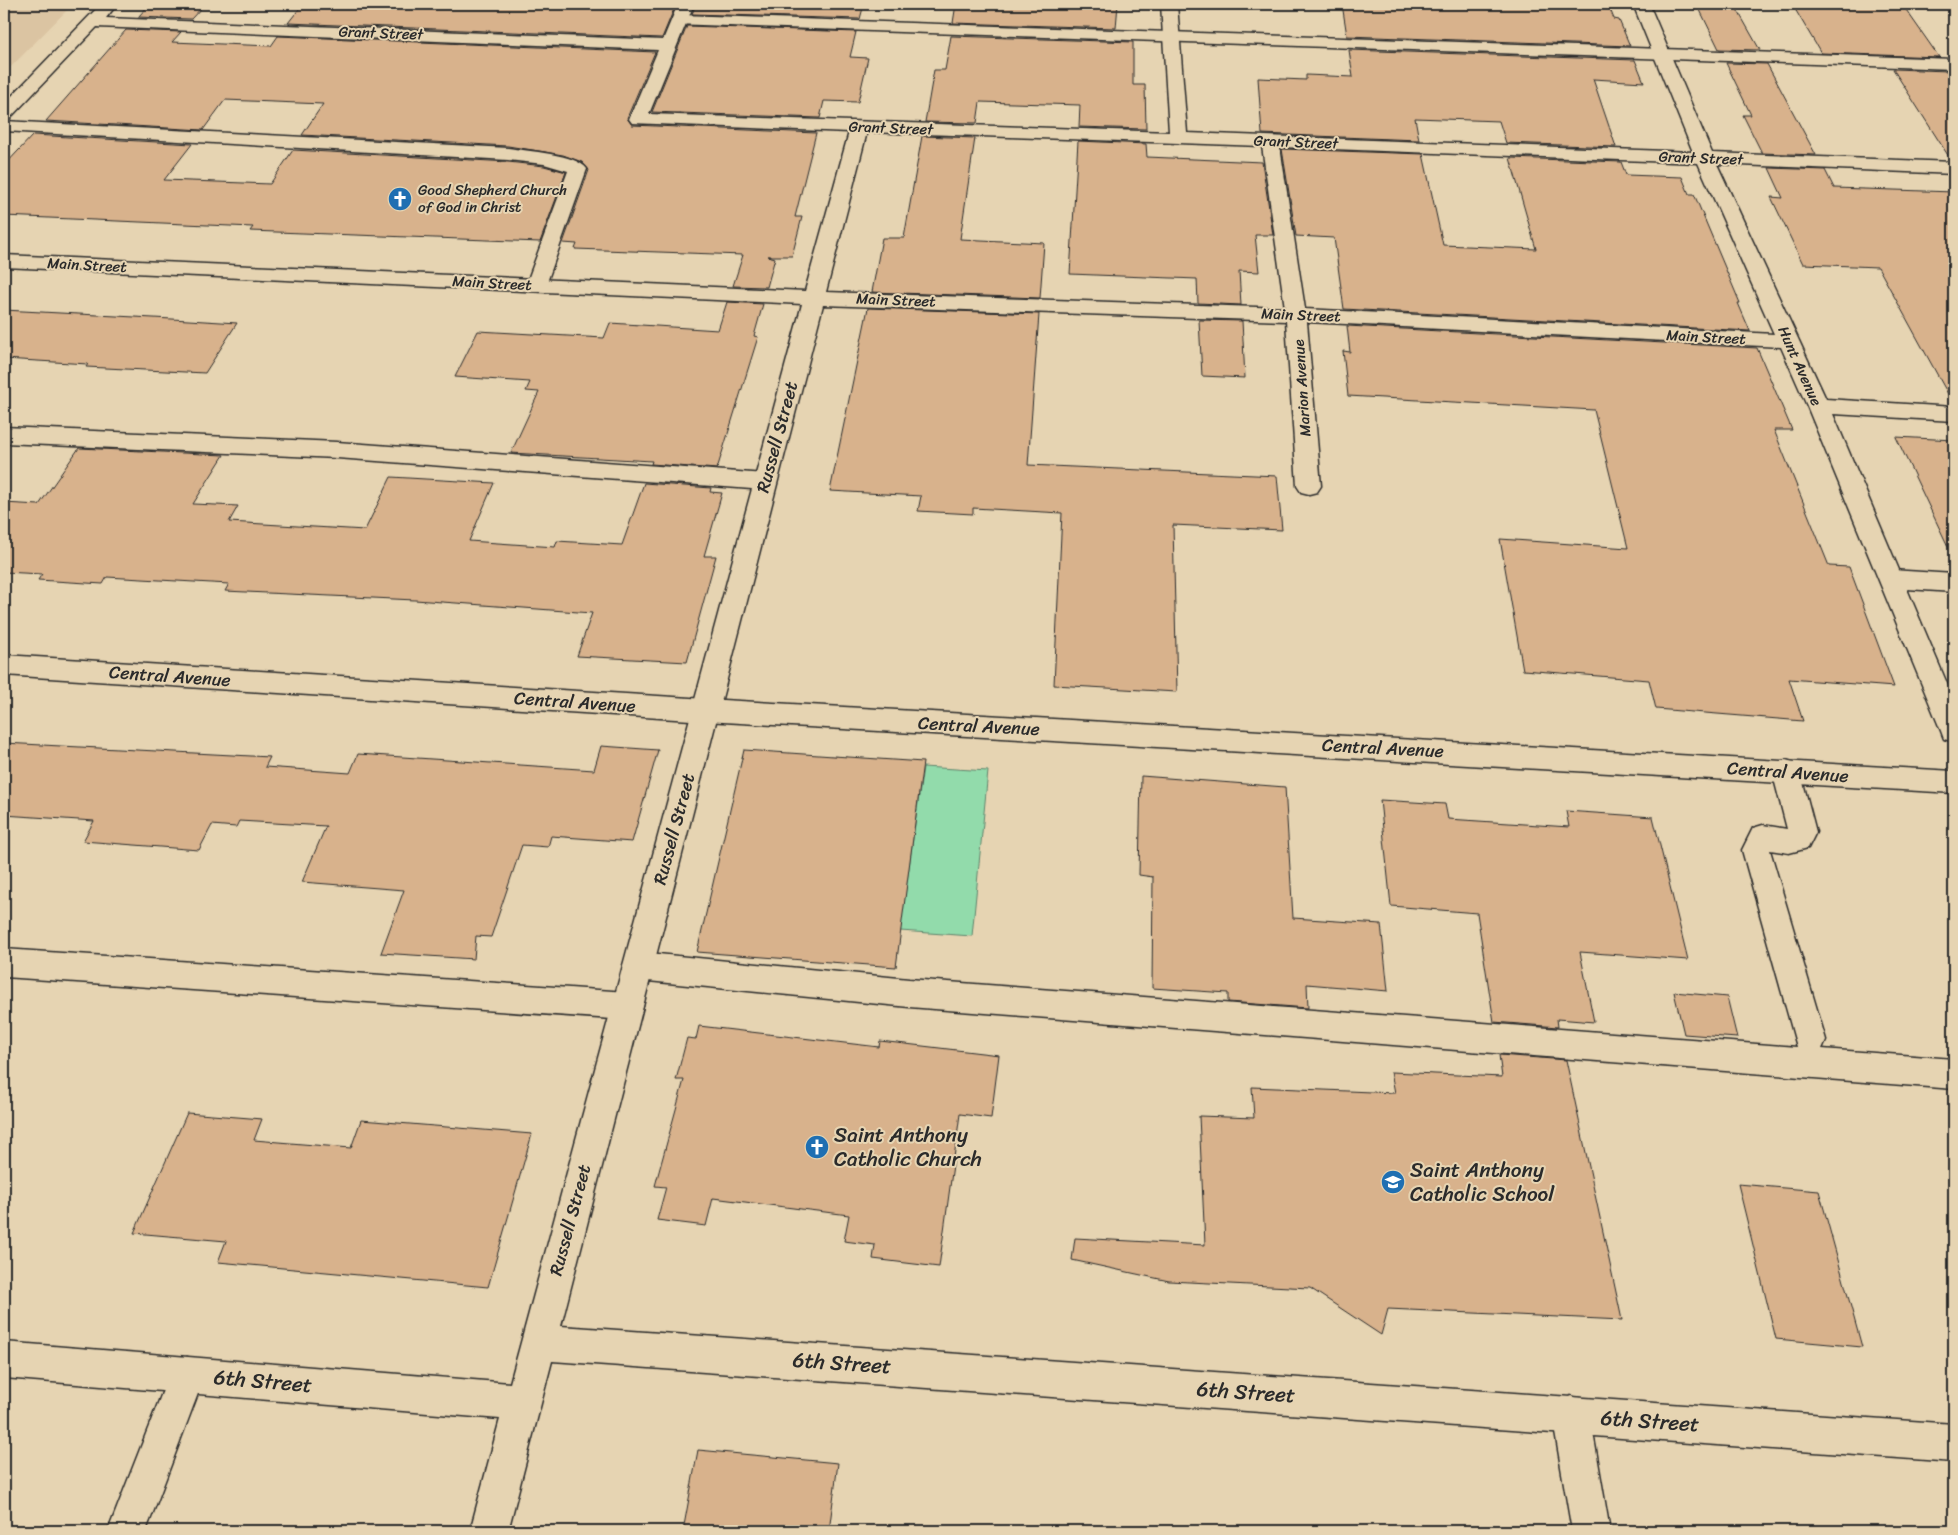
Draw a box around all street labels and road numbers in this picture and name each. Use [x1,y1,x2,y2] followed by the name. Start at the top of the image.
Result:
[338,19,425,48] street label: Grant Street
[848,114,935,143] street label: Grant Street
[1253,128,1340,157] street label: Grant Street
[1658,144,1745,173] street label: Grant Street
[47,250,128,280] street label: Main Street
[452,268,533,298] street label: Main Street
[856,286,937,314] street label: Main Street
[1261,301,1342,329] street label: Main Street
[1666,322,1747,352] street label: Main Street
[1771,322,1829,411] street label: Hunt Avenue
[1286,339,1318,437] street label: Marion Avenue
[747,378,807,496] street label: Russell Street
[108,656,232,696] street label: Central Avenue
[513,682,637,722] street label: Central Avenue
[917,707,1041,745] street label: Central Avenue
[1321,729,1445,767] street label: Central Avenue
[1726,752,1850,792] street label: Central Avenue
[644,770,704,888] street label: Russell Street
[540,1161,600,1279] street label: Russell Street
[791,1341,893,1385] street label: 6th Street
[212,1358,314,1404] street label: 6th Street
[1195,1370,1297,1414] street label: 6th Street
[1599,1399,1701,1443] street label: 6th Street

